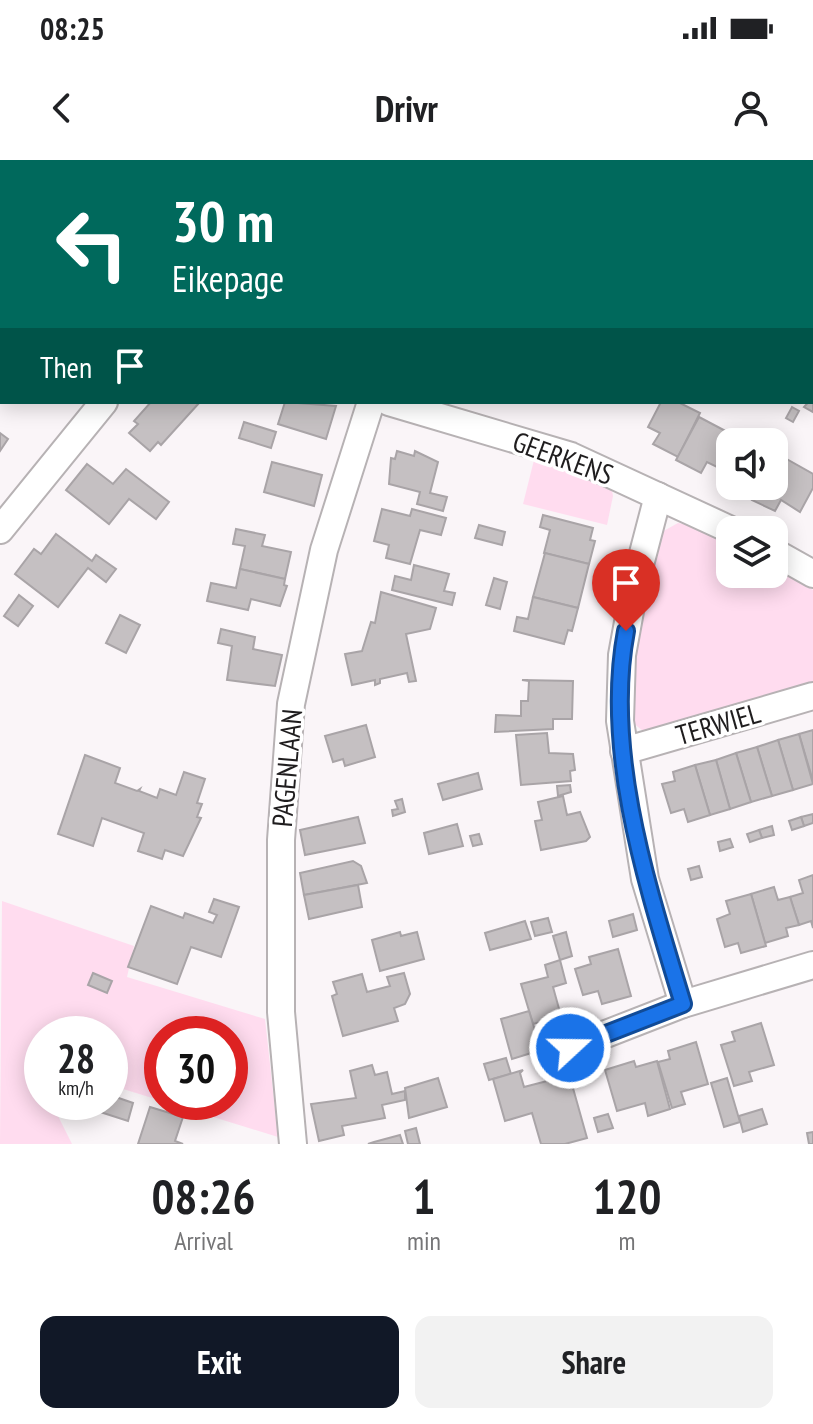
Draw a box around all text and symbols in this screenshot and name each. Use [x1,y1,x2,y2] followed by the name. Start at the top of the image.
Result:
[40,9,105,48] text: 08:25
[375,85,438,132] text: Drivr
[40,86,84,130] icon: back
[729,86,773,130] icon: person
[172,185,274,257] text: 30 m
[40,192,144,296] icon: left
[172,255,284,302] text: Eikepage
[108,344,152,388] icon: arrive
[40,347,92,386] text: Then
[508,422,618,493] street label: GEERKENS
[716,428,788,588] map controls
[716,428,788,500] button: sound
[716,516,788,588] button: layers
[592,549,660,631] pin
[604,561,648,605] icon: arrive
[671,694,765,753] street label: TERWIEL
[263,708,310,828] street label: PAGENLAAN
[528,1006,612,1090] position arrow
[144,1016,248,1120] speed limit sign: 30
[57,1032,95,1084] text: 28
[58,1075,94,1101] text: km/h
[152,1165,255,1227] text: 08:26
[413,1165,435,1227] text: 1
[593,1165,661,1227] text: 120
[174,1224,233,1257] text: Arrival
[407,1224,441,1257] text: min
[619,1224,635,1257] text: m
[40,1316,399,1408] button: Exit
[415,1316,773,1408] button: Share

